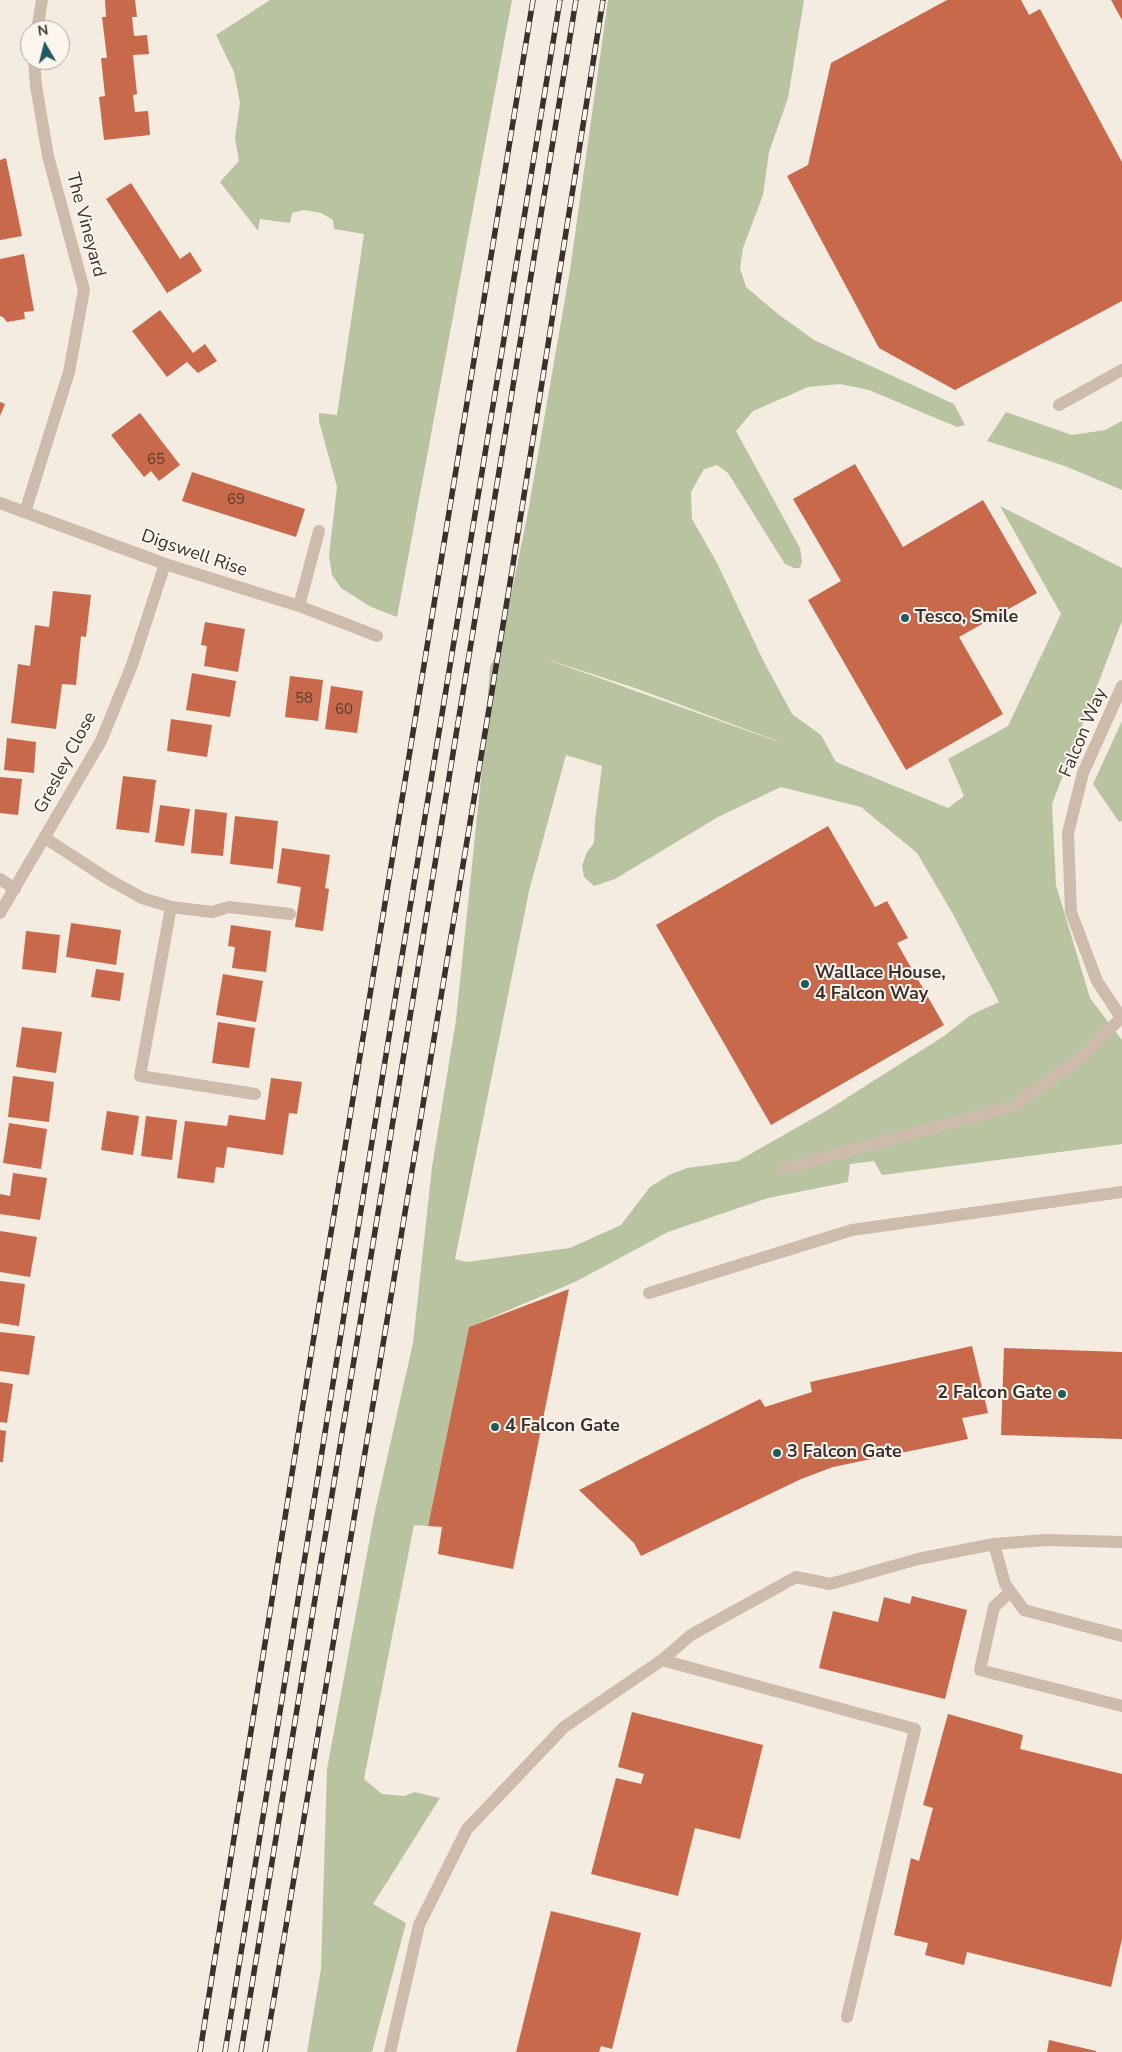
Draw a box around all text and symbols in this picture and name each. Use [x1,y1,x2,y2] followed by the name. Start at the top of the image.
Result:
[20,20,70,70] north arrow
[36,21,49,41] text: N
[61,171,109,279] street label: The Vineyard
[147,451,165,469] house number: 65
[227,491,245,509] house number: 69
[138,526,250,582] street label: Digswell Rise
[915,607,1018,629] place label: Tesco, Smile
[899,612,911,624] marker: Tesco, Smile
[1056,685,1112,781] street label: Falcon Way
[295,690,313,708] house number: 58
[335,701,353,719] house number: 60
[30,709,102,817] street label: Gresley Close
[815,963,946,1006] place label: Wallace House, 4 Falcon Way
[799,978,811,990] marker: Wallace House, 4 Falcon Way
[937,1383,1052,1405] place label: 2 Falcon Gate
[1056,1388,1068,1400] marker: 2 Falcon Gate
[505,1416,620,1438] place label: 4 Falcon Gate
[489,1421,501,1433] marker: 4 Falcon Gate
[787,1442,902,1464] place label: 3 Falcon Gate
[771,1447,783,1459] marker: 3 Falcon Gate

